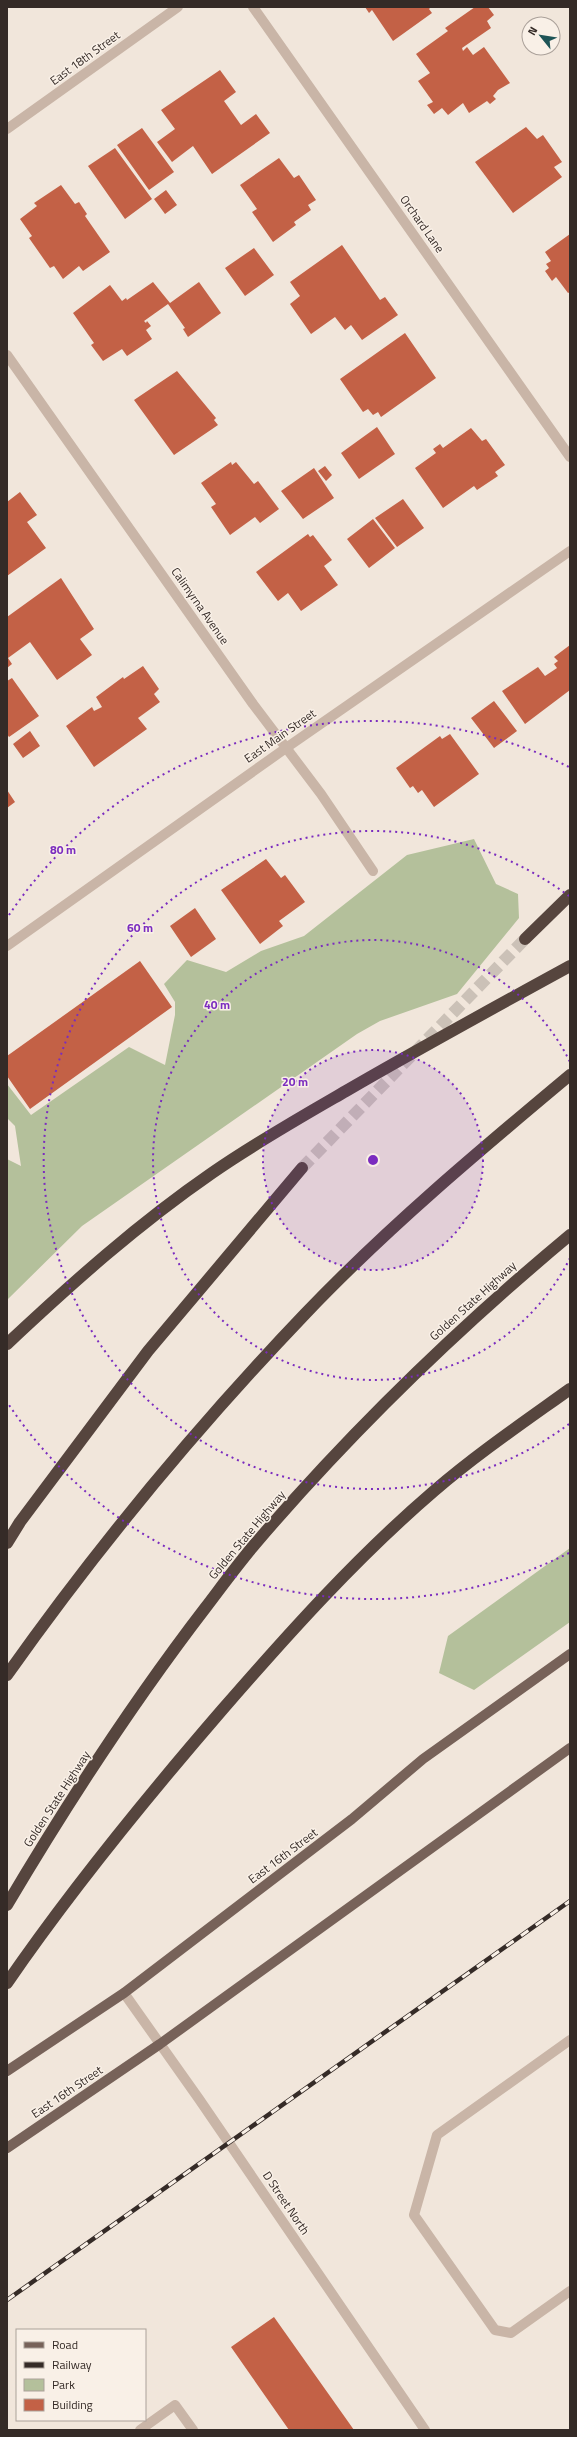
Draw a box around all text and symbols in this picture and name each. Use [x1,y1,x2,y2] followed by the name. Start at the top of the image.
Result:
[521,16,561,56] north arrow
[524,24,541,38] text: N
[46,25,124,90] street label: East 18th Street
[395,191,449,257] street label: Orchard Lane
[167,563,234,648] street label: Calimyrna Avenue
[240,703,320,767] street label: East Main Street
[50,840,76,859] text: 80 m
[127,918,153,937] text: 60 m
[204,995,230,1014] text: 40 m
[282,1072,308,1091] text: 20 m
[366,1153,380,1167] centre of rings
[425,1256,521,1345] street label: Golden State Highway
[203,1486,290,1584] street label: Golden State Highway
[18,1747,95,1851] street label: Golden State Highway
[244,1823,322,1888] street label: East 16th Street
[27,2060,107,2123] street label: East 16th Street
[258,2167,315,2238] street label: D Street North
[16,2329,146,2421] legend
[52,2335,78,2354] text: Road
[52,2355,92,2374] text: Railway
[52,2375,75,2394] text: Park
[52,2395,93,2414] text: Building

